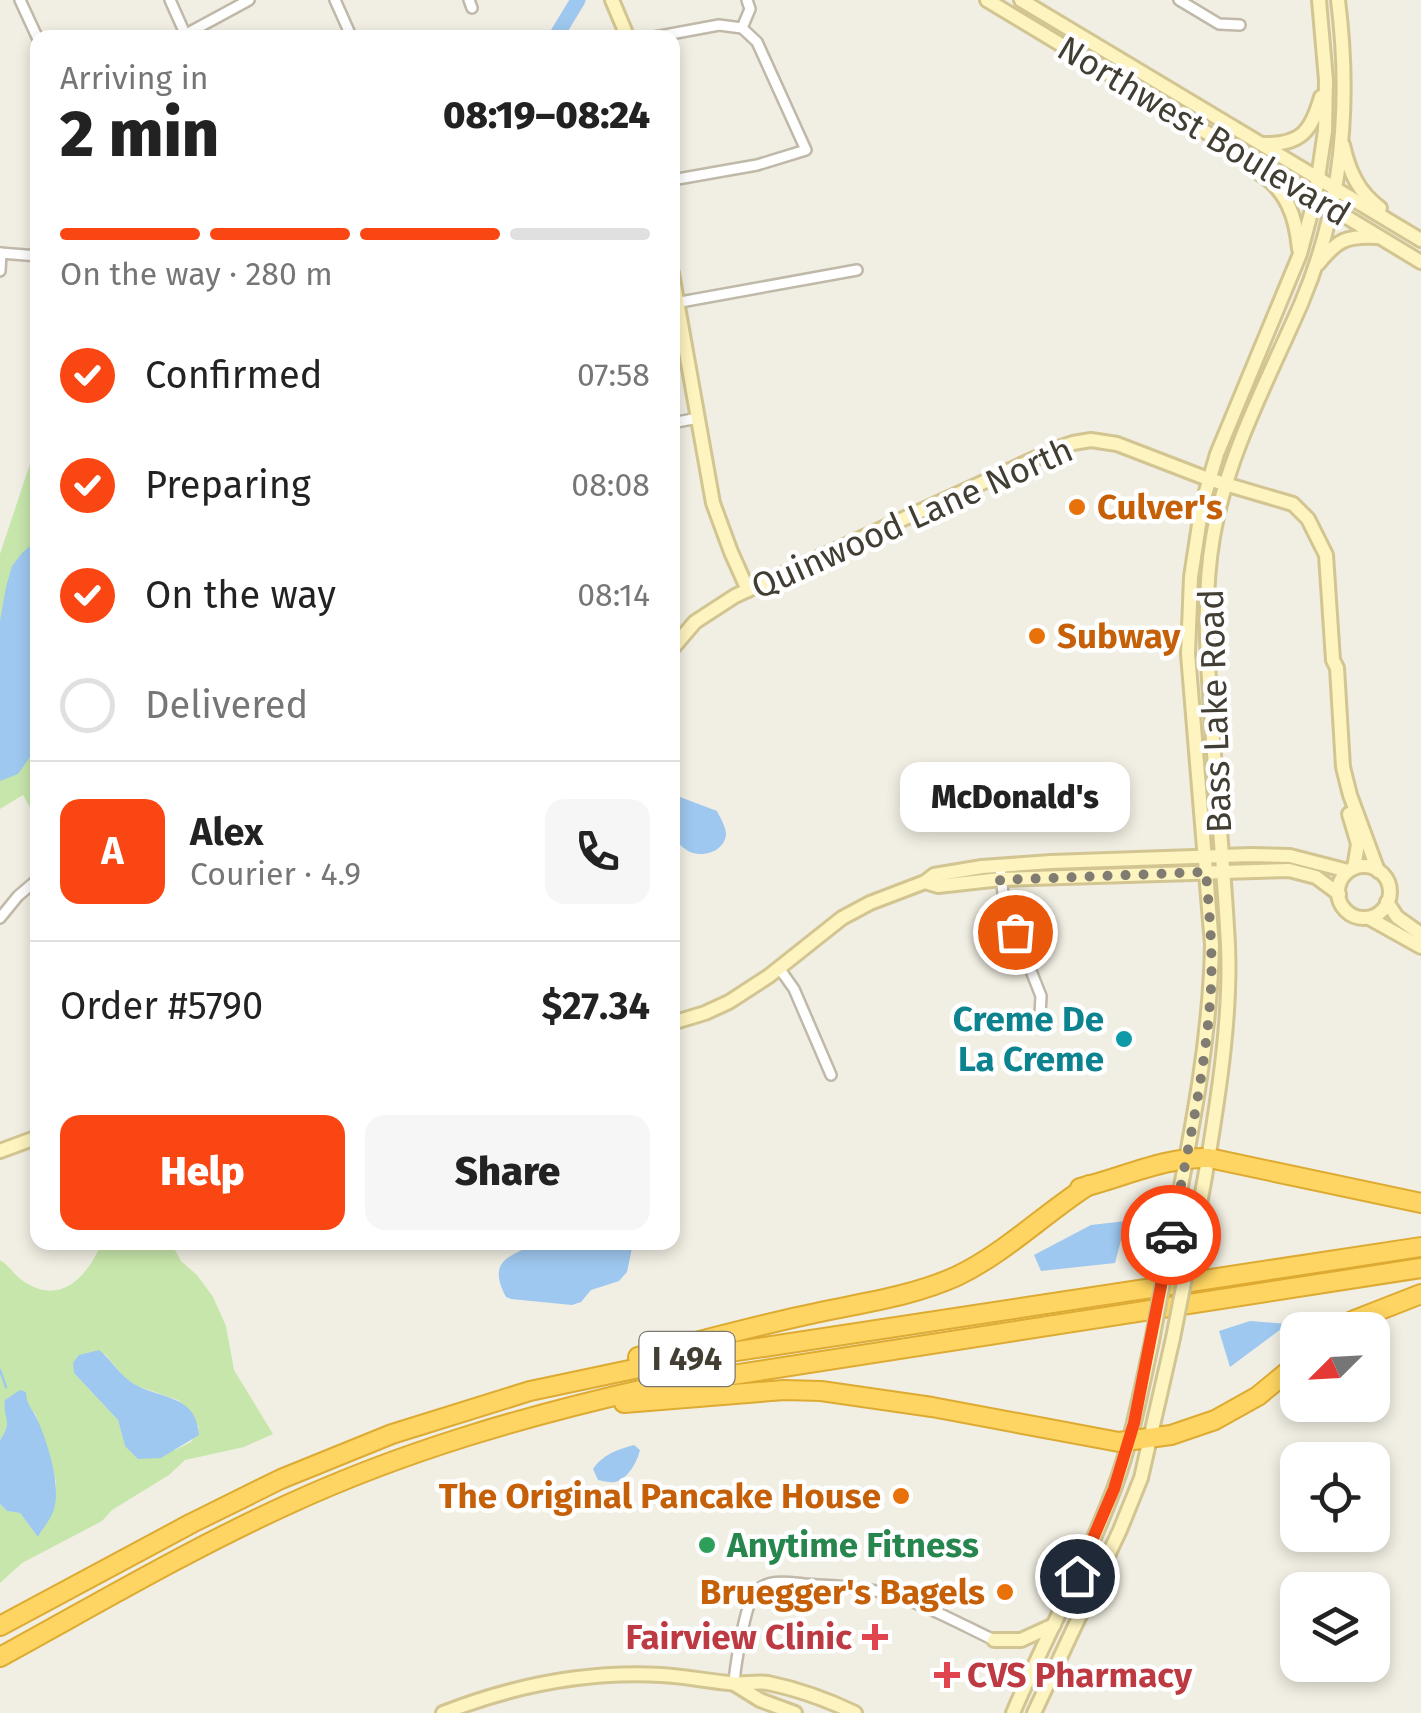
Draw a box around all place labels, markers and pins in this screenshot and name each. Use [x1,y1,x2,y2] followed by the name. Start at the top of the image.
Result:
[1097,486,1223,528] place label: Culver's
[1066,496,1088,518] marker: Culver's
[1057,615,1181,657] place label: Subway
[1026,625,1048,647] marker: Subway
[900,762,1130,832] callout: McDonald's
[973,890,1058,975] pin
[953,998,1104,1080] place label: Creme De La Creme
[1113,1028,1135,1050] marker: Creme De La Creme
[439,1475,881,1517] place label: The Original Pancake House
[890,1485,912,1507] marker: The Original Pancake House
[726,1524,979,1566] place label: Anytime Fitness
[696,1534,718,1556] marker: Anytime Fitness
[1035,1534,1120,1619] pin
[700,1571,985,1613] place label: Bruegger's Bagels
[994,1581,1016,1603] marker: Bruegger's Bagels
[625,1616,852,1658] place label: Fairview Clinic
[862,1624,888,1650] marker: Fairview Clinic
[967,1654,1193,1696] place label: CVS Pharmacy
[936,1664,958,1686] marker: CVS Pharmacy

